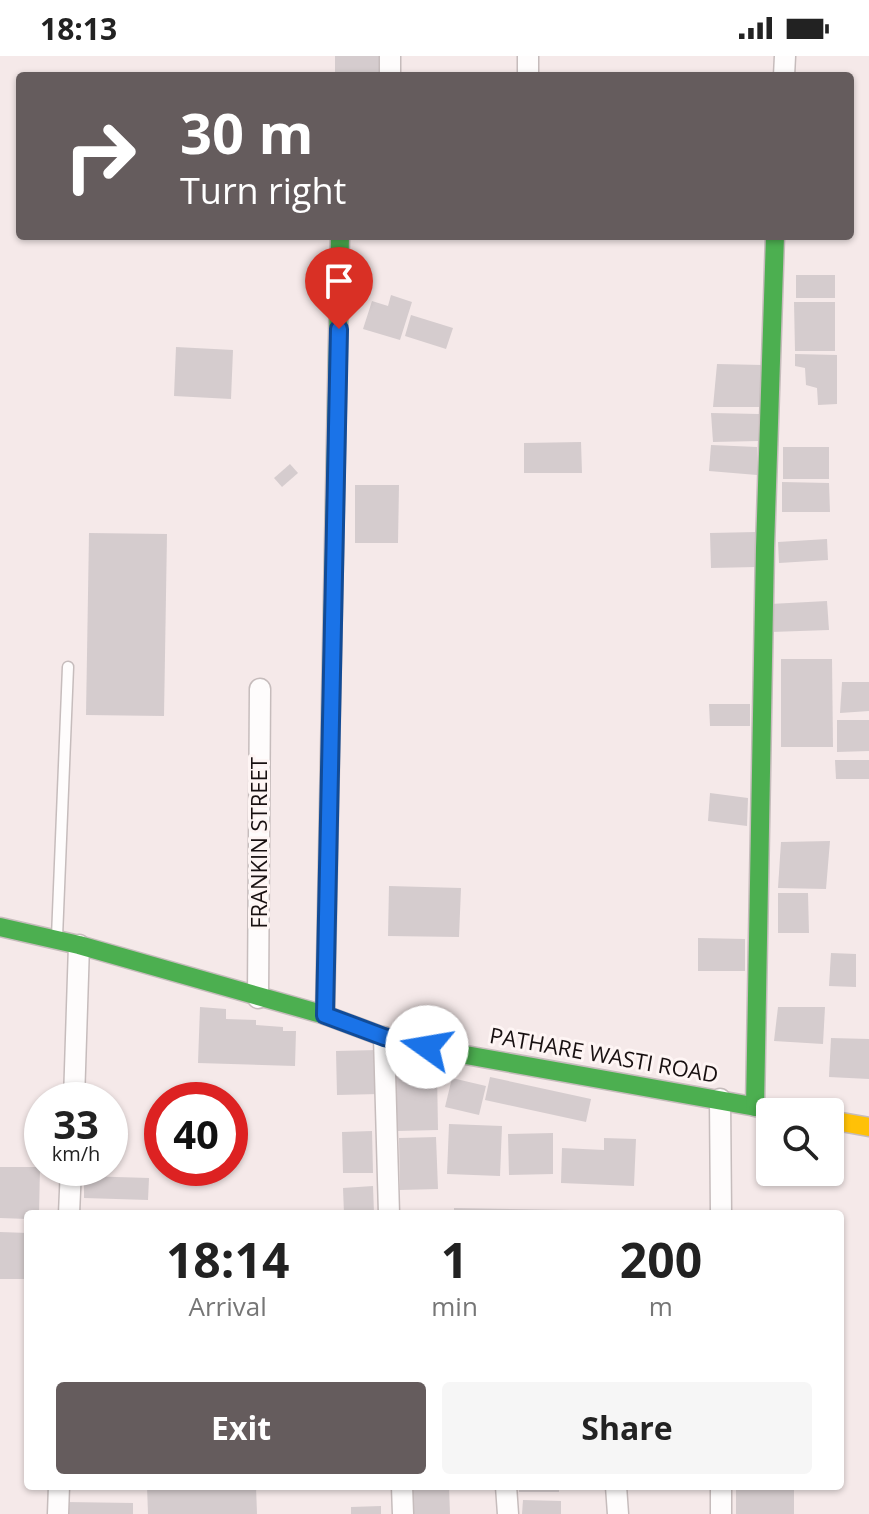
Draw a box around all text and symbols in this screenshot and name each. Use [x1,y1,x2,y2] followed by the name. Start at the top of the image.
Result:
[40,8,117,49] text: 18:13
[180,94,314,170] text: 30 m
[48,104,152,208] icon: right
[180,166,346,215] text: Turn right
[305,247,373,329] pin
[317,259,361,303] icon: arrive
[243,757,273,929] street label: FRANKIN STREET
[385,1005,469,1089] position arrow
[487,1019,721,1089] street label: PATHARE WASTI ROAD
[144,1082,248,1186] speed limit sign: 40
[53,1096,99,1151] text: 33
[756,1098,844,1186] map controls
[756,1098,844,1186] button: search
[52,1140,100,1167] text: km/h
[166,1227,289,1292] text: 18:14
[441,1227,468,1292] text: 1
[620,1227,702,1292] text: 200
[188,1288,267,1324] text: Arrival
[431,1288,478,1324] text: min
[649,1288,673,1324] text: m
[56,1382,426,1474] button: Exit
[442,1382,812,1474] button: Share

